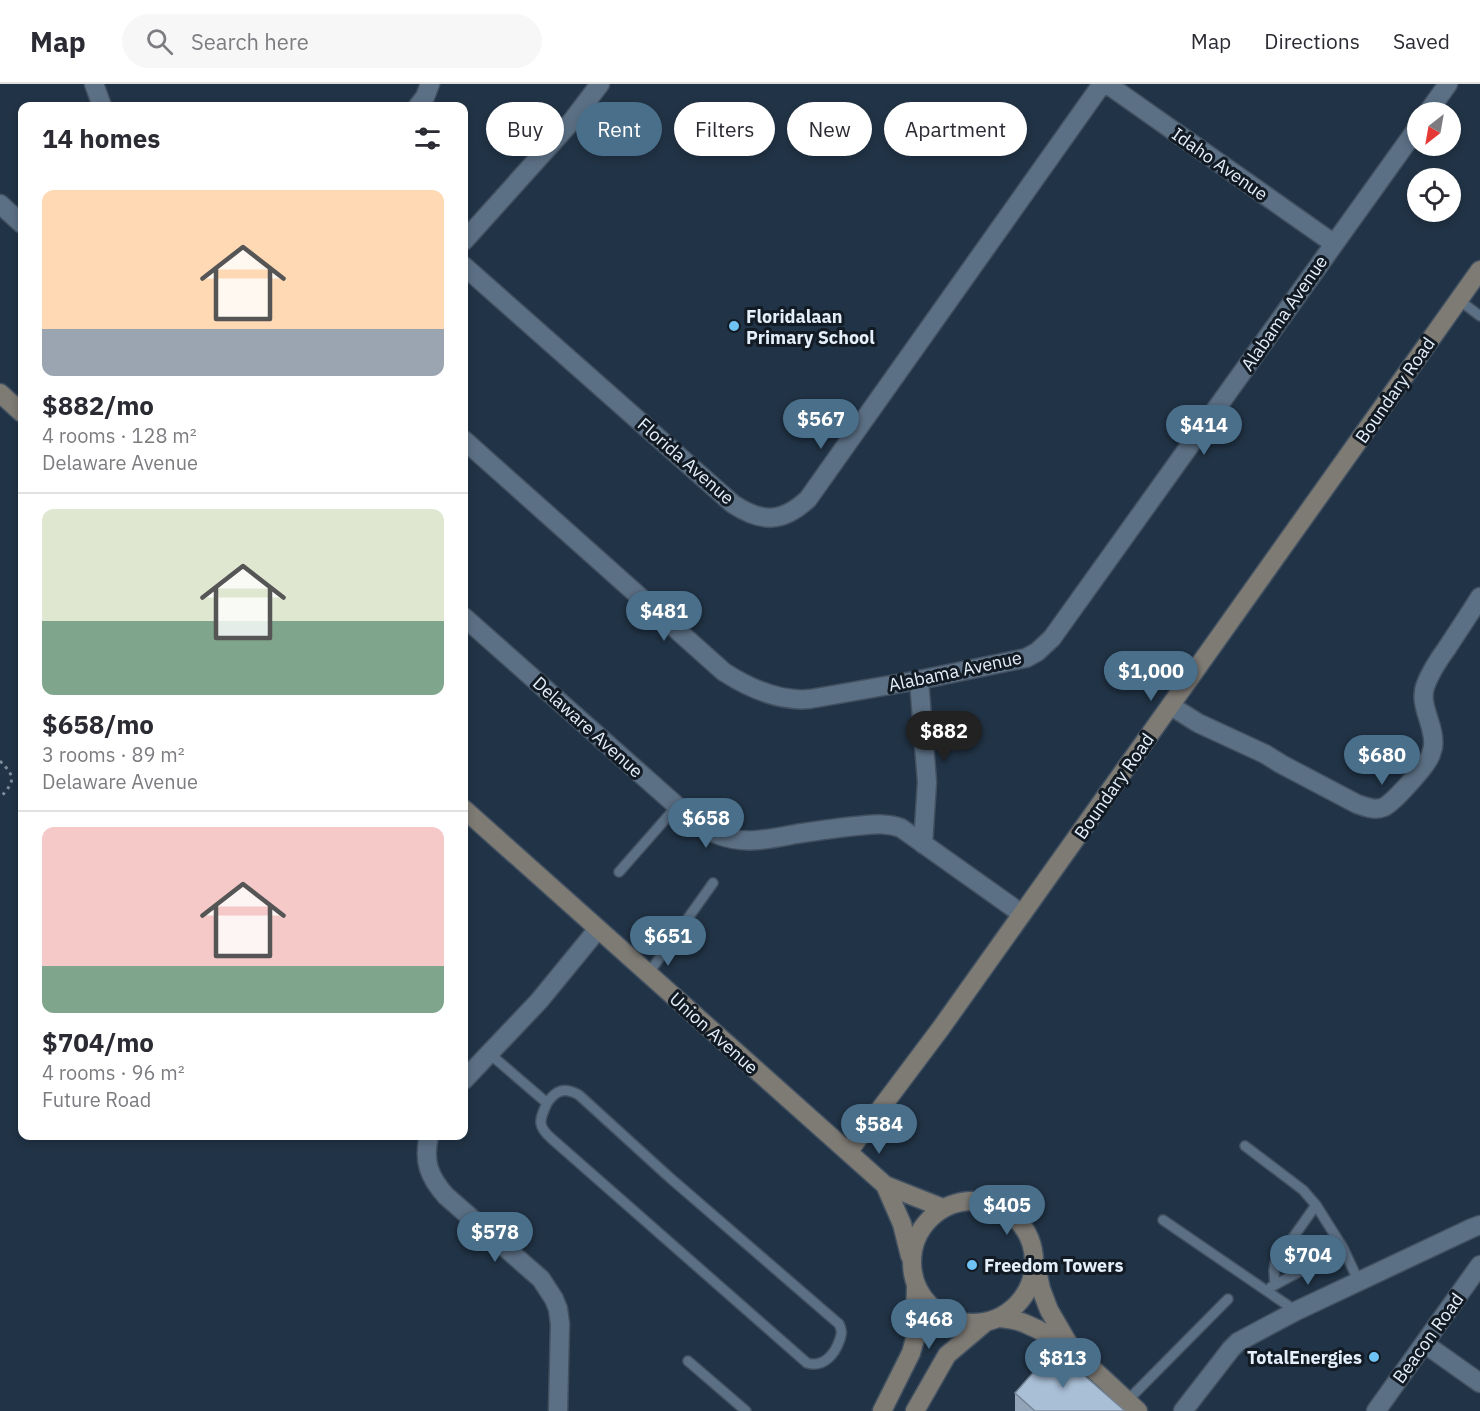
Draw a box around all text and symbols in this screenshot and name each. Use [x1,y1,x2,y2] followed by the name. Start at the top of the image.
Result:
[122,14,542,68] search box
[30,23,86,60] text: Map
[143,25,176,58] icon: search
[191,27,309,56] text: Search here
[1191,27,1231,55] text: Map
[1264,27,1360,55] text: Directions
[1393,27,1450,55] text: Saved
[486,102,564,156] chip: Buy
[576,102,662,156] chip: Rent
[674,102,775,156] chip: Filters
[787,102,872,156] chip: New
[884,102,1027,156] chip: Apartment
[1407,102,1461,156] north arrow
[1407,102,1461,222] map controls
[42,121,160,155] text: 14 homes
[411,122,444,155] icon: filters
[1168,123,1272,206] street label: Idaho Avenue
[1407,168,1461,222] button: locate
[189,229,297,337] icon: home
[1236,251,1332,375] street label: Alabama Avenue
[746,305,875,349] place label: Floridalaan Primary School
[727,319,741,333] marker: Floridalaan Primary School
[1350,333,1440,447] street label: Boundary Road
[42,388,154,422] text: $882/mo
[785,399,857,450] pin: $567
[797,405,845,432] text: $567
[1168,405,1240,456] pin: $414
[1180,411,1228,438] text: $414
[633,413,739,509] street label: Florida Avenue
[42,422,197,449] text: 4 rooms · 128 m²
[42,449,198,476] text: Delaware Avenue
[189,548,297,656] icon: home
[628,591,700,642] pin: $481
[640,597,688,624] text: $481
[886,646,1024,696] street label: Alabama Avenue
[1102,651,1200,702] pin: $1,000
[1118,657,1184,684] text: $1,000
[528,671,648,783] street label: Delaware Avenue
[42,707,154,741] text: $658/mo
[908,711,980,762] pin: $882
[920,717,968,744] text: $882
[1069,729,1159,843] street label: Boundary Road
[1346,735,1418,786] pin: $680
[42,741,185,768] text: 3 rooms · 89 m²
[1358,741,1406,768] text: $680
[42,768,198,795] text: Delaware Avenue
[670,798,742,849] pin: $658
[682,804,730,831] text: $658
[189,866,297,974] icon: home
[632,916,704,967] pin: $651
[644,922,692,949] text: $651
[665,987,763,1079] street label: Union Avenue
[42,1025,154,1059] text: $704/mo
[42,1059,185,1086] text: 4 rooms · 96 m²
[42,1086,151,1113] text: Future Road
[843,1104,915,1155] pin: $584
[855,1110,903,1137] text: $584
[971,1185,1043,1236] pin: $405
[983,1191,1031,1218] text: $405
[459,1212,531,1263] pin: $578
[471,1218,519,1245] text: $578
[1272,1235,1344,1286] pin: $704
[1284,1241,1332,1268] text: $704
[984,1254,1124,1277] place label: Freedom Towers
[965,1258,979,1272] marker: Freedom Towers
[1388,1288,1468,1388] street label: Beacon Road
[893,1299,965,1350] pin: $468
[905,1305,953,1332] text: $468
[1027,1338,1099,1389] pin: $813
[1039,1344,1087,1371] text: $813
[1247,1346,1362,1369] place label: TotalEnergies
[1367,1350,1381,1364] marker: TotalEnergies

